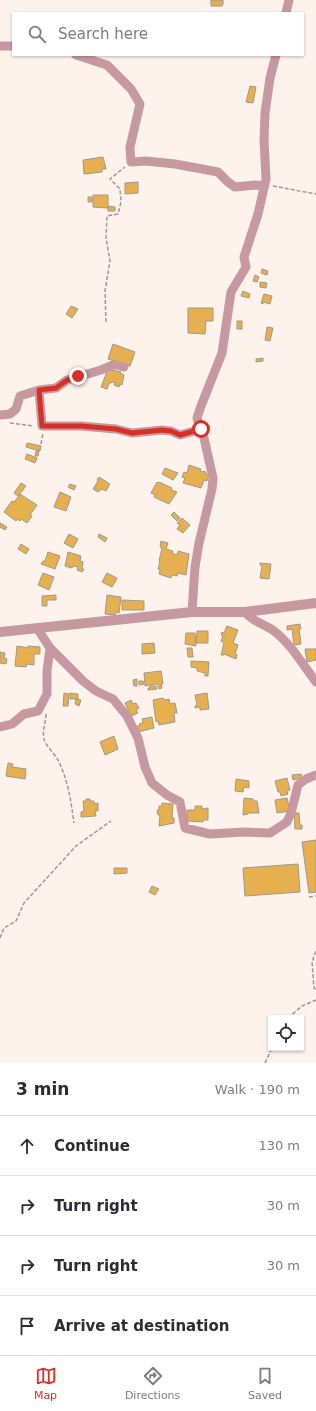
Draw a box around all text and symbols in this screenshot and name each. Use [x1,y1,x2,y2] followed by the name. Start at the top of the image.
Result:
[12,12,304,56] search box
[26,23,48,45] icon: search
[58,25,148,43] text: Search here
[69,367,87,385] route end
[192,420,210,438] route start
[268,1015,304,1051] map controls
[268,1015,304,1051] button: locate
[16,1079,69,1099] text: 3 min
[215,1082,300,1097] text: Walk · 190 m
[16,1135,38,1157] icon: ahead
[54,1137,130,1155] text: Continue
[258,1138,300,1153] text: 130 m
[16,1195,38,1217] icon: right
[54,1197,138,1215] text: Turn right
[267,1198,300,1213] text: 30 m
[16,1255,38,1277] icon: right
[54,1257,138,1275] text: Turn right
[267,1258,300,1273] text: 30 m
[16,1315,38,1337] icon: arrive
[54,1317,229,1335] text: Arrive at destination
[34,1365,57,1402] tab: Map
[125,1365,180,1402] tab: Directions
[248,1365,282,1402] tab: Saved

